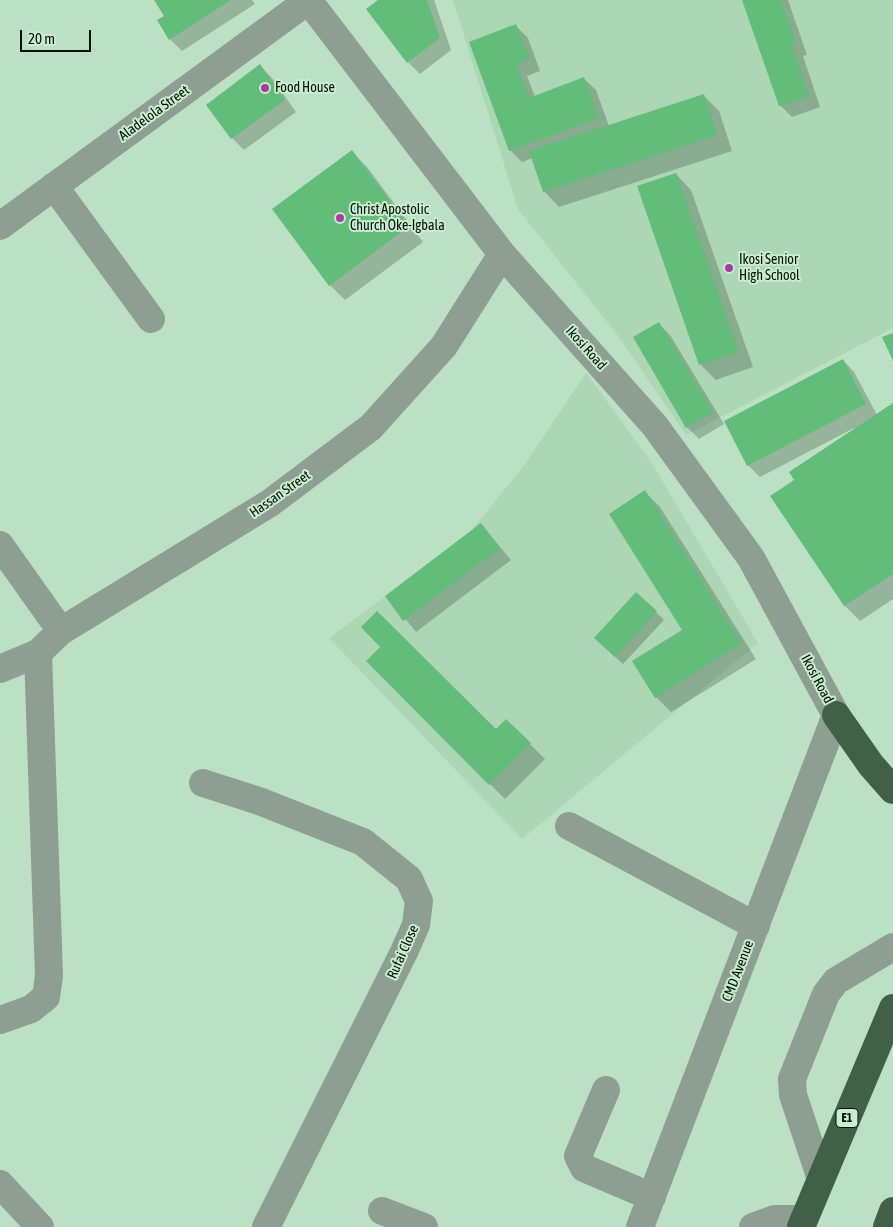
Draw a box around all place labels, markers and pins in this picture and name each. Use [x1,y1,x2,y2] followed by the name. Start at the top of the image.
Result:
[275,80,335,96] place label: Food House
[259,82,271,94] marker: Food House
[350,202,445,234] place label: Christ Apostolic Church Oke-Igbala
[334,212,346,224] marker: Christ Apostolic Church Oke-Igbala
[739,252,800,284] place label: Ikosi Senior High School
[723,262,735,274] marker: Ikosi Senior High School

